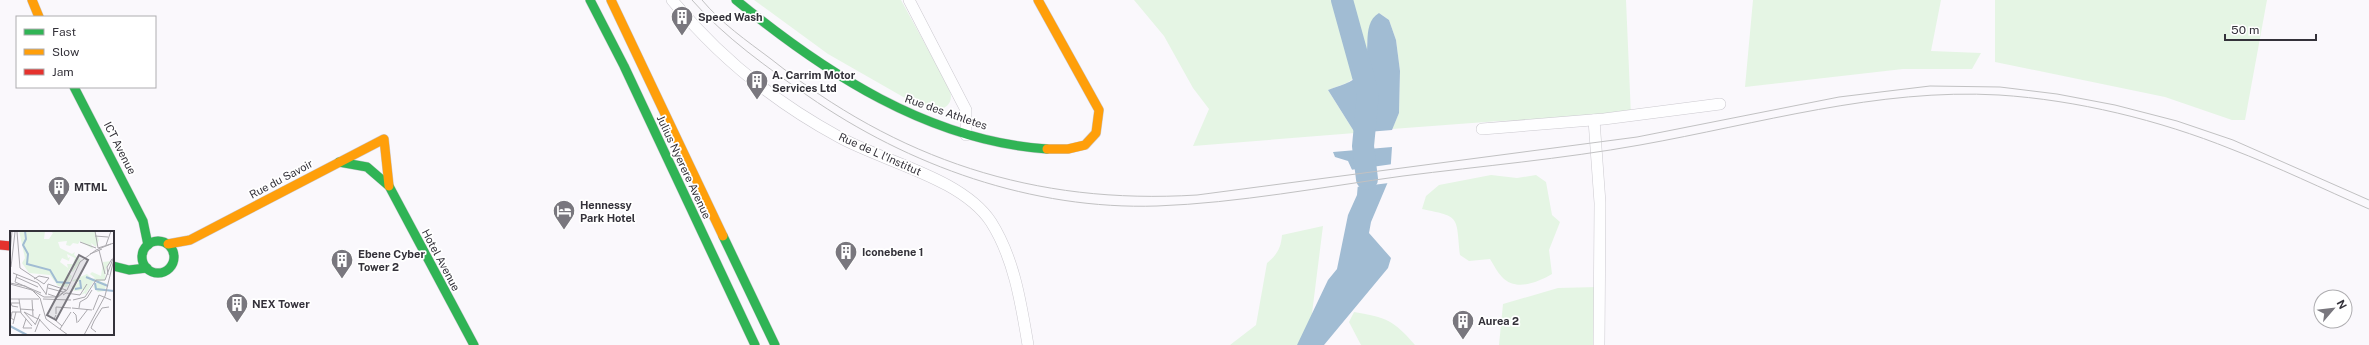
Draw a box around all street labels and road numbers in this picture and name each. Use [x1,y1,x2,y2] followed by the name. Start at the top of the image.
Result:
[903,92,989,132] street label: Rue des Athletes
[655,113,713,221] street label: Julius Nyerere Avenue
[102,120,138,176] street label: ICT Avenue
[837,130,923,178] street label: Rue de L l'Institut
[247,157,315,201] street label: Rue du Savoir
[420,227,462,293] street label: Hotel Avenue

